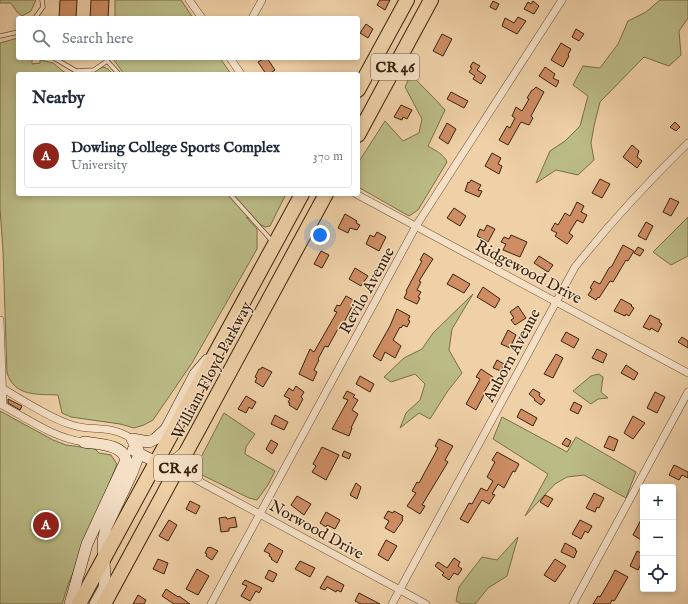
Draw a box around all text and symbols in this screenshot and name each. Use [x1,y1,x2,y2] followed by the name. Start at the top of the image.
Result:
[16,16,360,60] search box
[30,27,52,49] icon: search
[62,29,133,48] text: Search here
[371,54,419,80] road number: CR 46
[32,88,85,109] text: Nearby
[71,138,280,157] text: Dowling College Sports Complex
[42,148,50,165] text: A
[313,148,343,165] text: 370 m
[71,157,127,174] text: University
[310,225,330,245] your location
[471,236,585,309] street label: Ridgewood Drive
[336,244,400,338] street label: Revilo Avenue
[168,298,258,443] street label: William Floyd Parkway
[479,306,546,407] street label: Auborn Avenue
[154,455,202,481] road number: CR 46
[640,484,676,592] map controls
[640,484,676,520] button: +
[265,497,367,565] street label: Norwood Drive
[33,510,59,540] pin: A
[640,520,676,556] button: −
[640,556,676,592] button: locate

